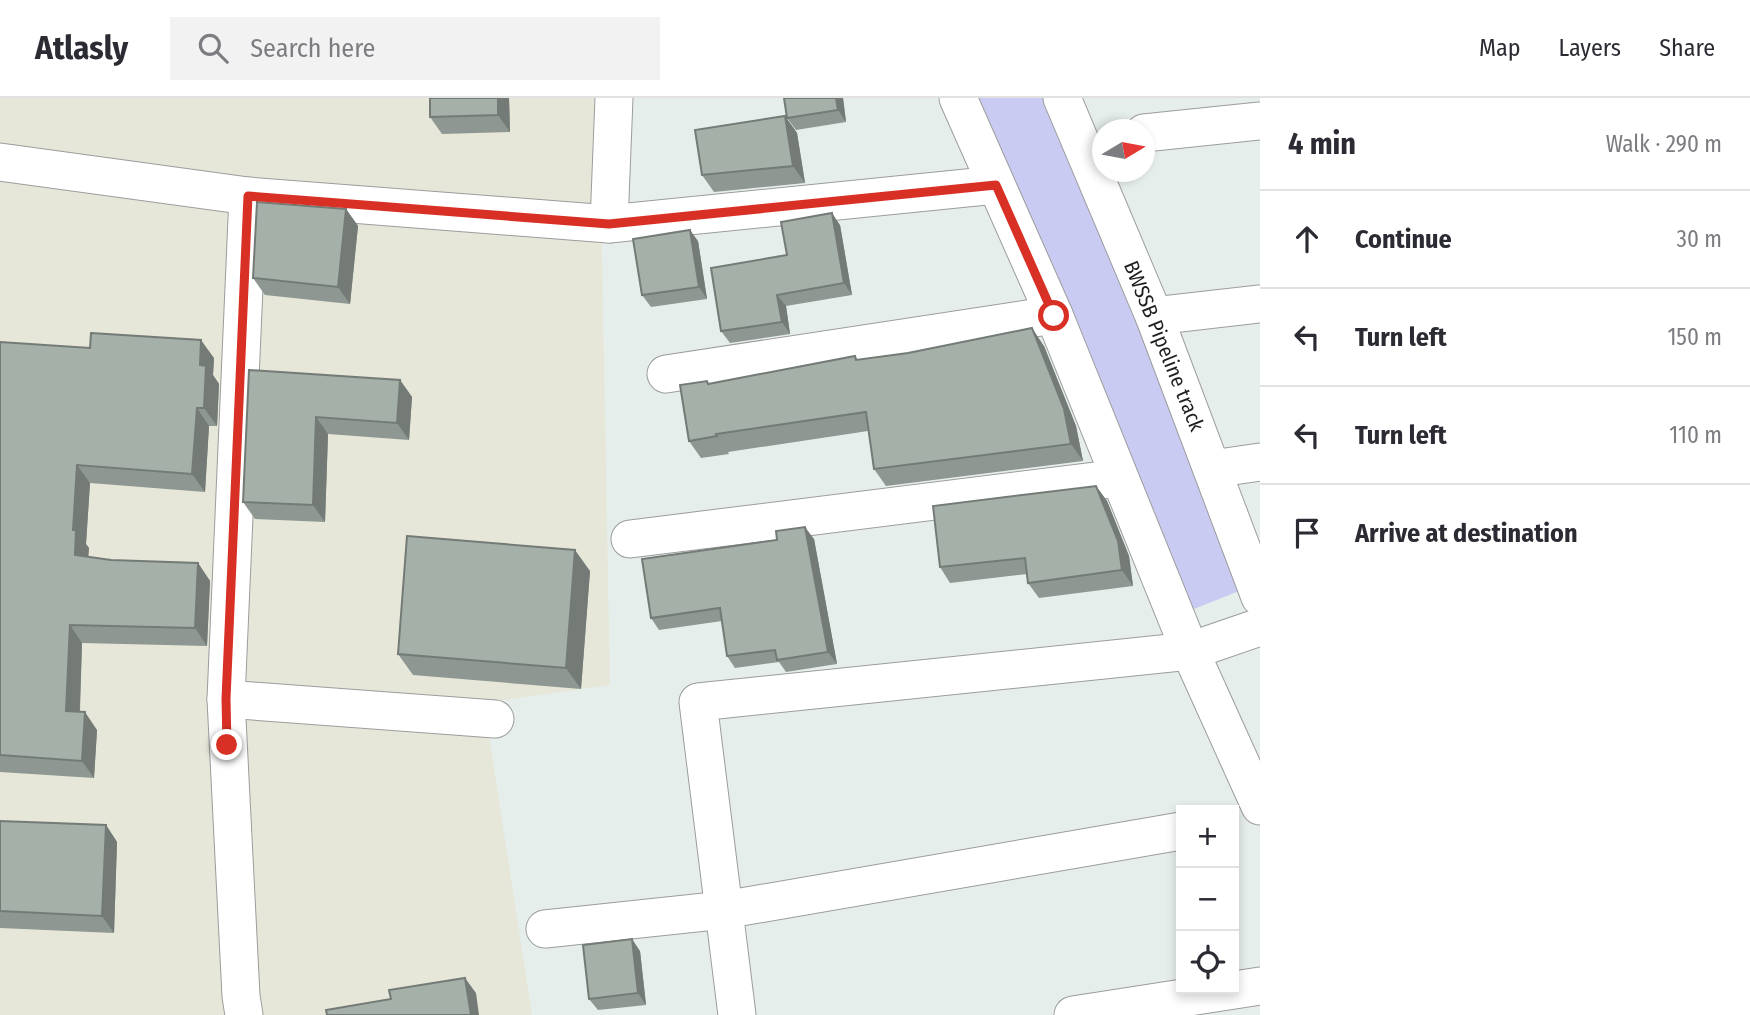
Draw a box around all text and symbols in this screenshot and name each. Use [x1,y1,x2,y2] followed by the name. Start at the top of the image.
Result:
[170,17,660,80] search box
[35,28,128,68] text: Atlasly
[194,29,232,67] icon: search
[250,33,375,64] text: Search here
[1479,34,1521,62] text: Map
[1559,34,1621,62] text: Layers
[1659,34,1715,62] text: Share
[1092,119,1155,182] north arrow
[1288,126,1356,162] text: 4 min
[1606,130,1722,158] text: Walk · 290 m
[1288,220,1326,258] icon: ahead
[1355,224,1452,255] text: Continue
[1677,225,1722,253] text: 30 m
[1118,257,1210,435] street label: BWSSB Pipeline track
[1038,300,1069,331] route start
[1288,318,1326,356] icon: left
[1355,322,1447,353] text: Turn left
[1667,323,1722,351] text: 150 m
[1288,416,1326,454] icon: left
[1355,420,1447,451] text: Turn left
[1669,421,1722,449] text: 110 m
[1288,514,1326,552] icon: arrive
[1355,518,1578,549] text: Arrive at destination
[211,729,242,760] route end
[1176,805,1239,994] map controls
[1176,805,1239,868] button: +
[1176,868,1239,931] button: −
[1176,931,1239,994] button: locate

